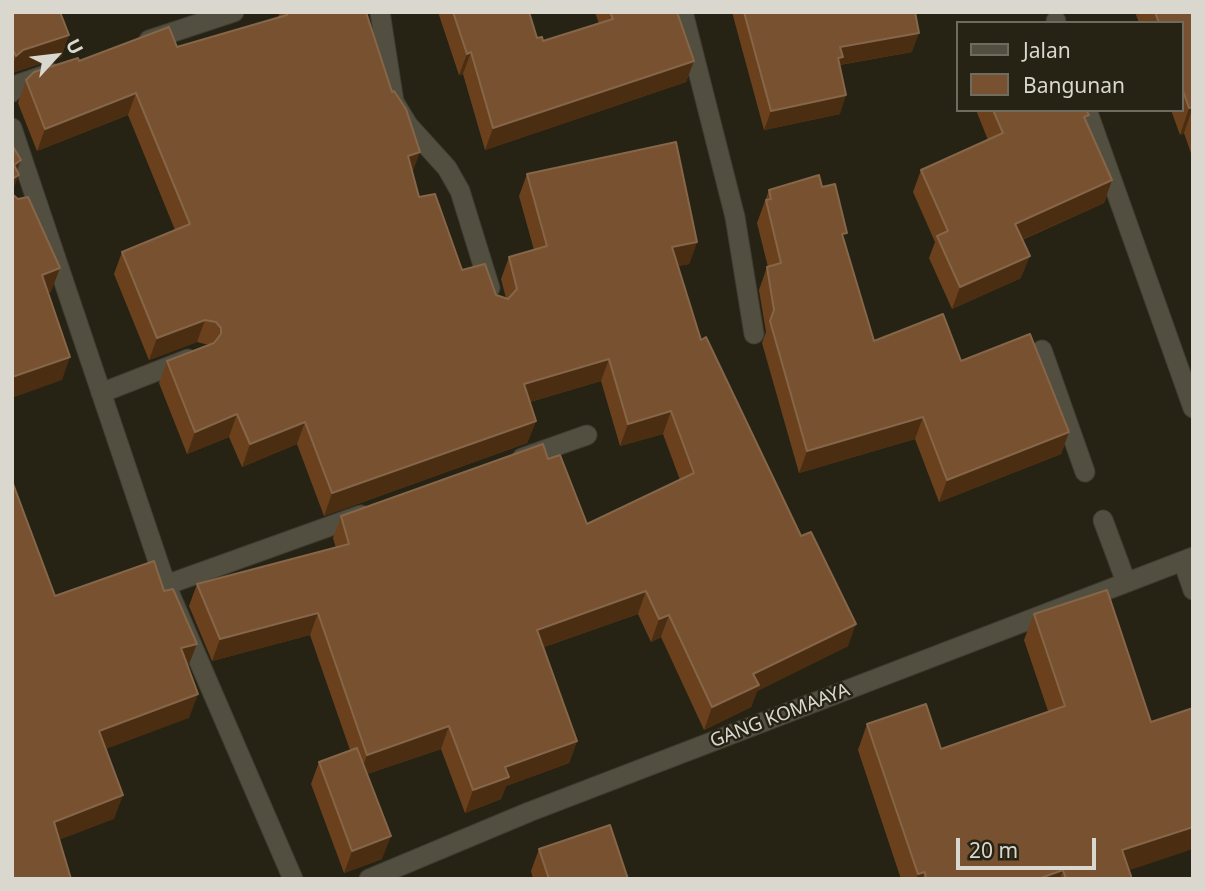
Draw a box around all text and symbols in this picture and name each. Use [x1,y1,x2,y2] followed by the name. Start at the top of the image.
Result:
[21,21,91,91] north arrow
[956,21,1184,112] legend
[60,34,90,59] text: U
[1023,36,1071,64] text: Jalan
[1023,71,1125,99] text: Bangunan
[707,679,853,753] street label: GANG KOMAAYA
[960,824,1100,868] scale bar
[969,836,1018,864] text: 20 m

